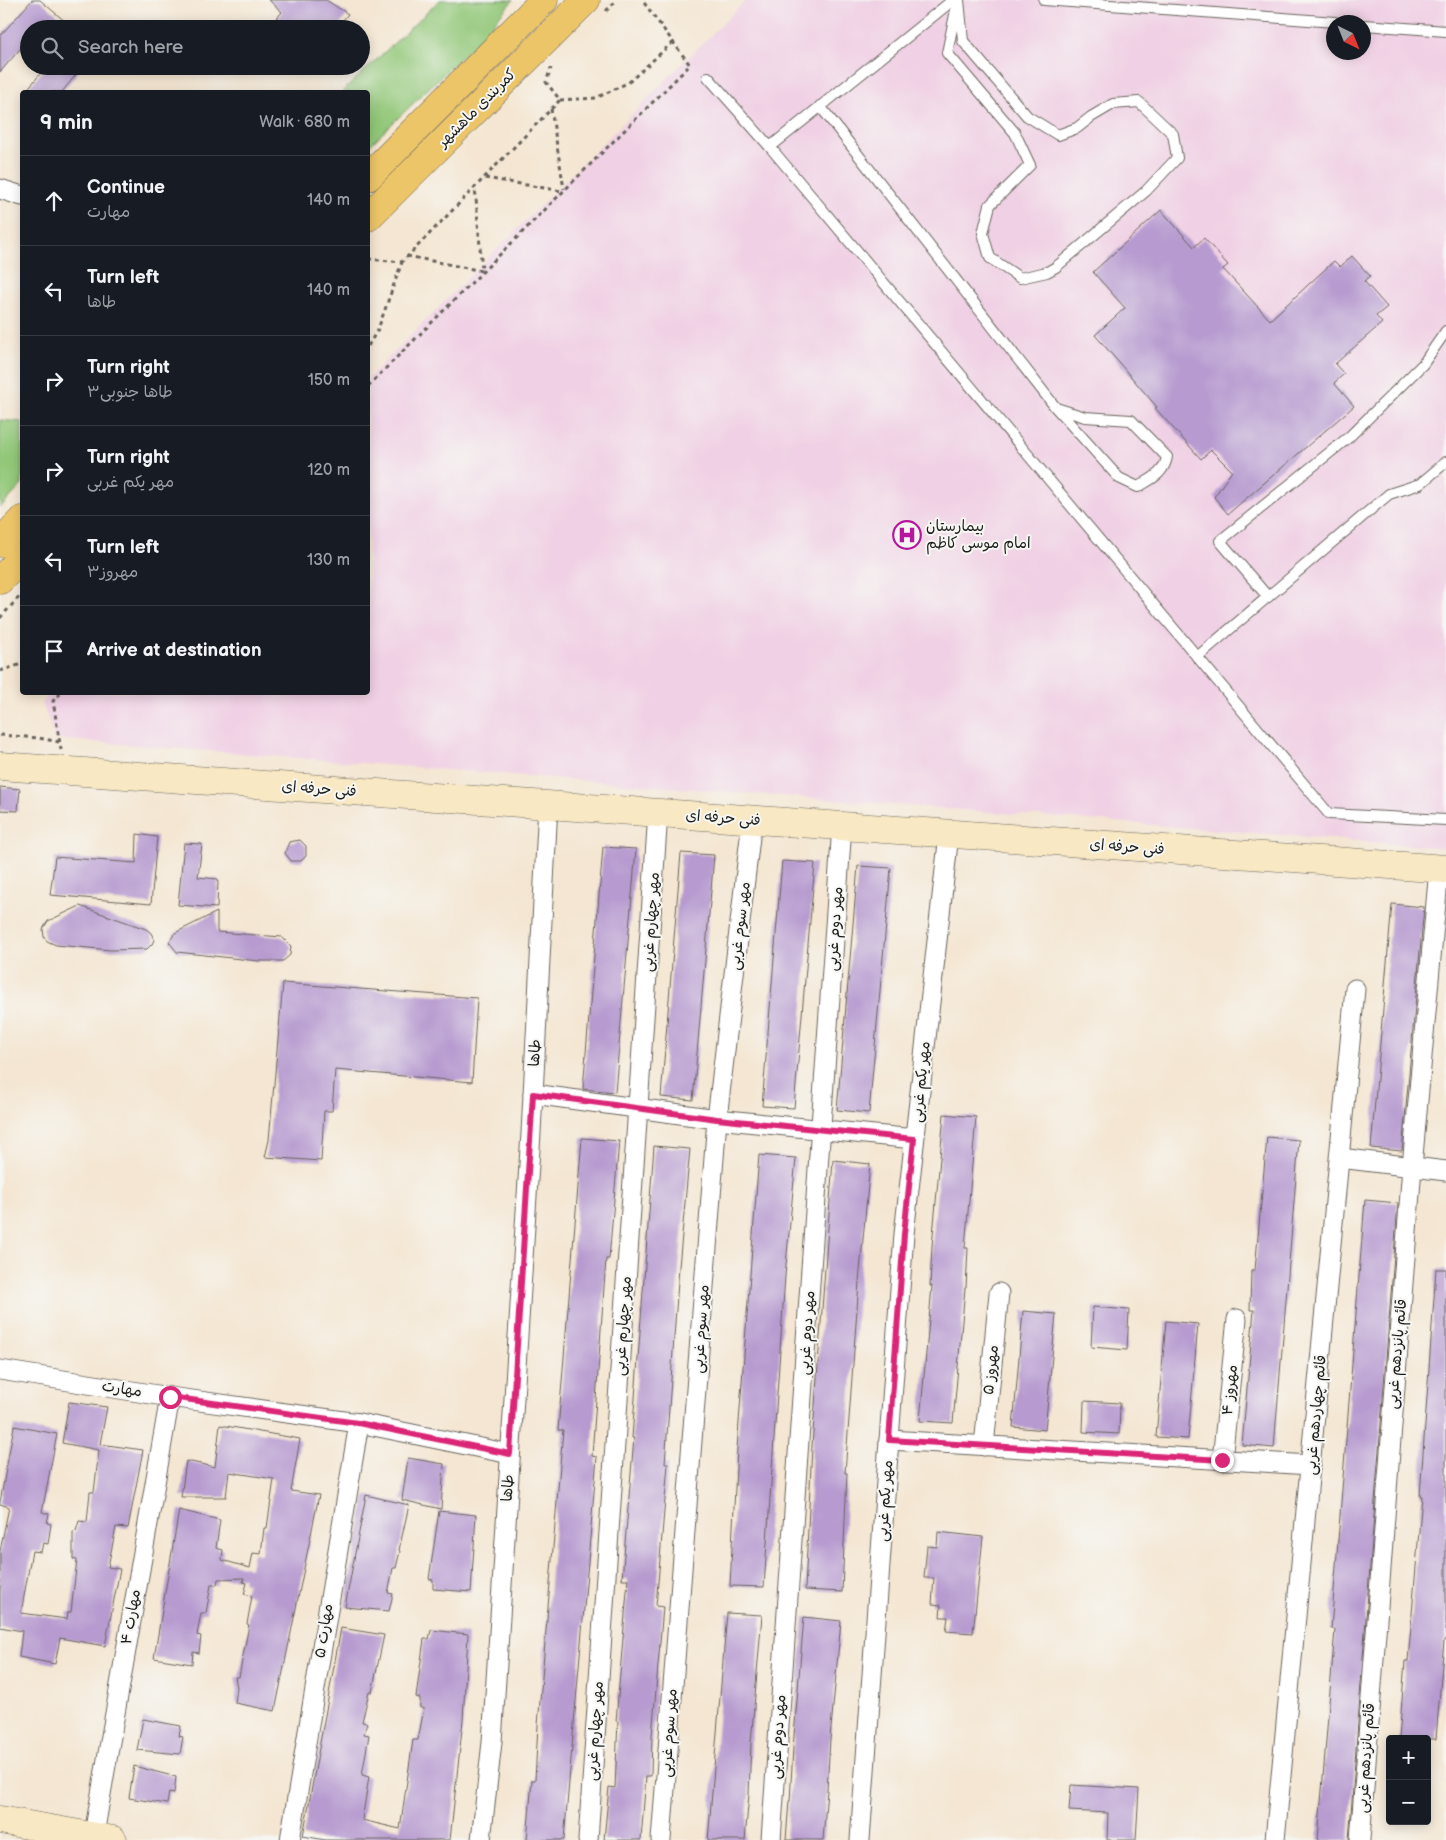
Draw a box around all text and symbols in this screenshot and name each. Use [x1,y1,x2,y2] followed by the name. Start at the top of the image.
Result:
[1326,15,1371,60] north arrow
[20,20,370,75] search box
[38,34,66,62] icon: search
[78,36,183,59] text: Search here
[432,65,520,153] street label: کمربندی ماهشهر
[40,110,93,135] text: 9 min
[259,113,350,132] text: Walk · 680 m
[87,176,165,199] text: Continue
[40,187,68,215] icon: ahead
[307,191,350,210] text: 140 m
[87,203,130,222] text: مهارت
[87,266,159,289] text: Turn left
[40,277,68,305] icon: left
[307,281,350,300] text: 140 m
[87,293,116,312] text: طاها
[87,356,170,379] text: Turn right
[40,367,68,395] icon: right
[308,371,350,390] text: 150 m
[87,383,173,402] text: طاها جنوبی۳
[87,446,170,469] text: Turn right
[40,457,68,485] icon: right
[307,461,350,480] text: 120 m
[87,473,174,492] text: مهر یکم غربی
[926,517,1031,555] place label: بیمارستان امام موسی کاظم
[892,520,922,550] hospital icon: بیمارستان امام موسی کاظم
[87,536,159,559] text: Turn left
[40,547,68,575] icon: left
[307,551,350,570] text: 130 m
[87,563,138,582] text: مهروز۳
[40,637,68,665] icon: arrive
[87,639,262,662] text: Arrive at destination
[281,777,357,801] street label: فنی حرفه ای
[685,806,761,830] street label: فنی حرفه ای
[1089,835,1165,859] street label: فنی حرفه ای
[638,871,665,973] street label: مهر چهارم غربی
[725,881,757,972] street label: مهر سوم غربی
[823,886,849,972] street label: مهر دوم غربی
[525,1039,545,1067] street label: طاها
[907,1040,937,1124] street label: مهر یکم غربی
[610,1275,637,1377] street label: مهر چهارم غربی
[688,1284,716,1374] street label: مهر سوم غربی
[795,1290,821,1376] street label: مهر دوم غربی
[1383,1298,1413,1410] street label: قائم پانزدهم غربی
[979,1344,1003,1396] street label: مهروز ۵
[1301,1354,1333,1476] street label: قائم چهاردهم غربی
[1218,1364,1242,1416] street label: مهروز ۴
[101,1376,143,1402] street label: مهارت
[159,1386,182,1409] route start
[1211,1449,1234,1472] route end
[873,1460,899,1543] street label: مهر یکم غربی
[498,1474,518,1502] street label: طاها
[117,1588,145,1646] street label: مهارت ۴
[310,1602,338,1660] street label: مهارت ۵
[582,1680,609,1782] street label: مهر چهارم غربی
[656,1688,684,1778] street label: مهر سوم غربی
[766,1694,792,1780] street label: مهر دوم غربی
[1353,1702,1381,1814] street label: قائم پانزدهم غربی
[1386,1735,1431,1825] map controls
[1386,1735,1431,1780] button: +
[1386,1780,1431,1825] button: −

